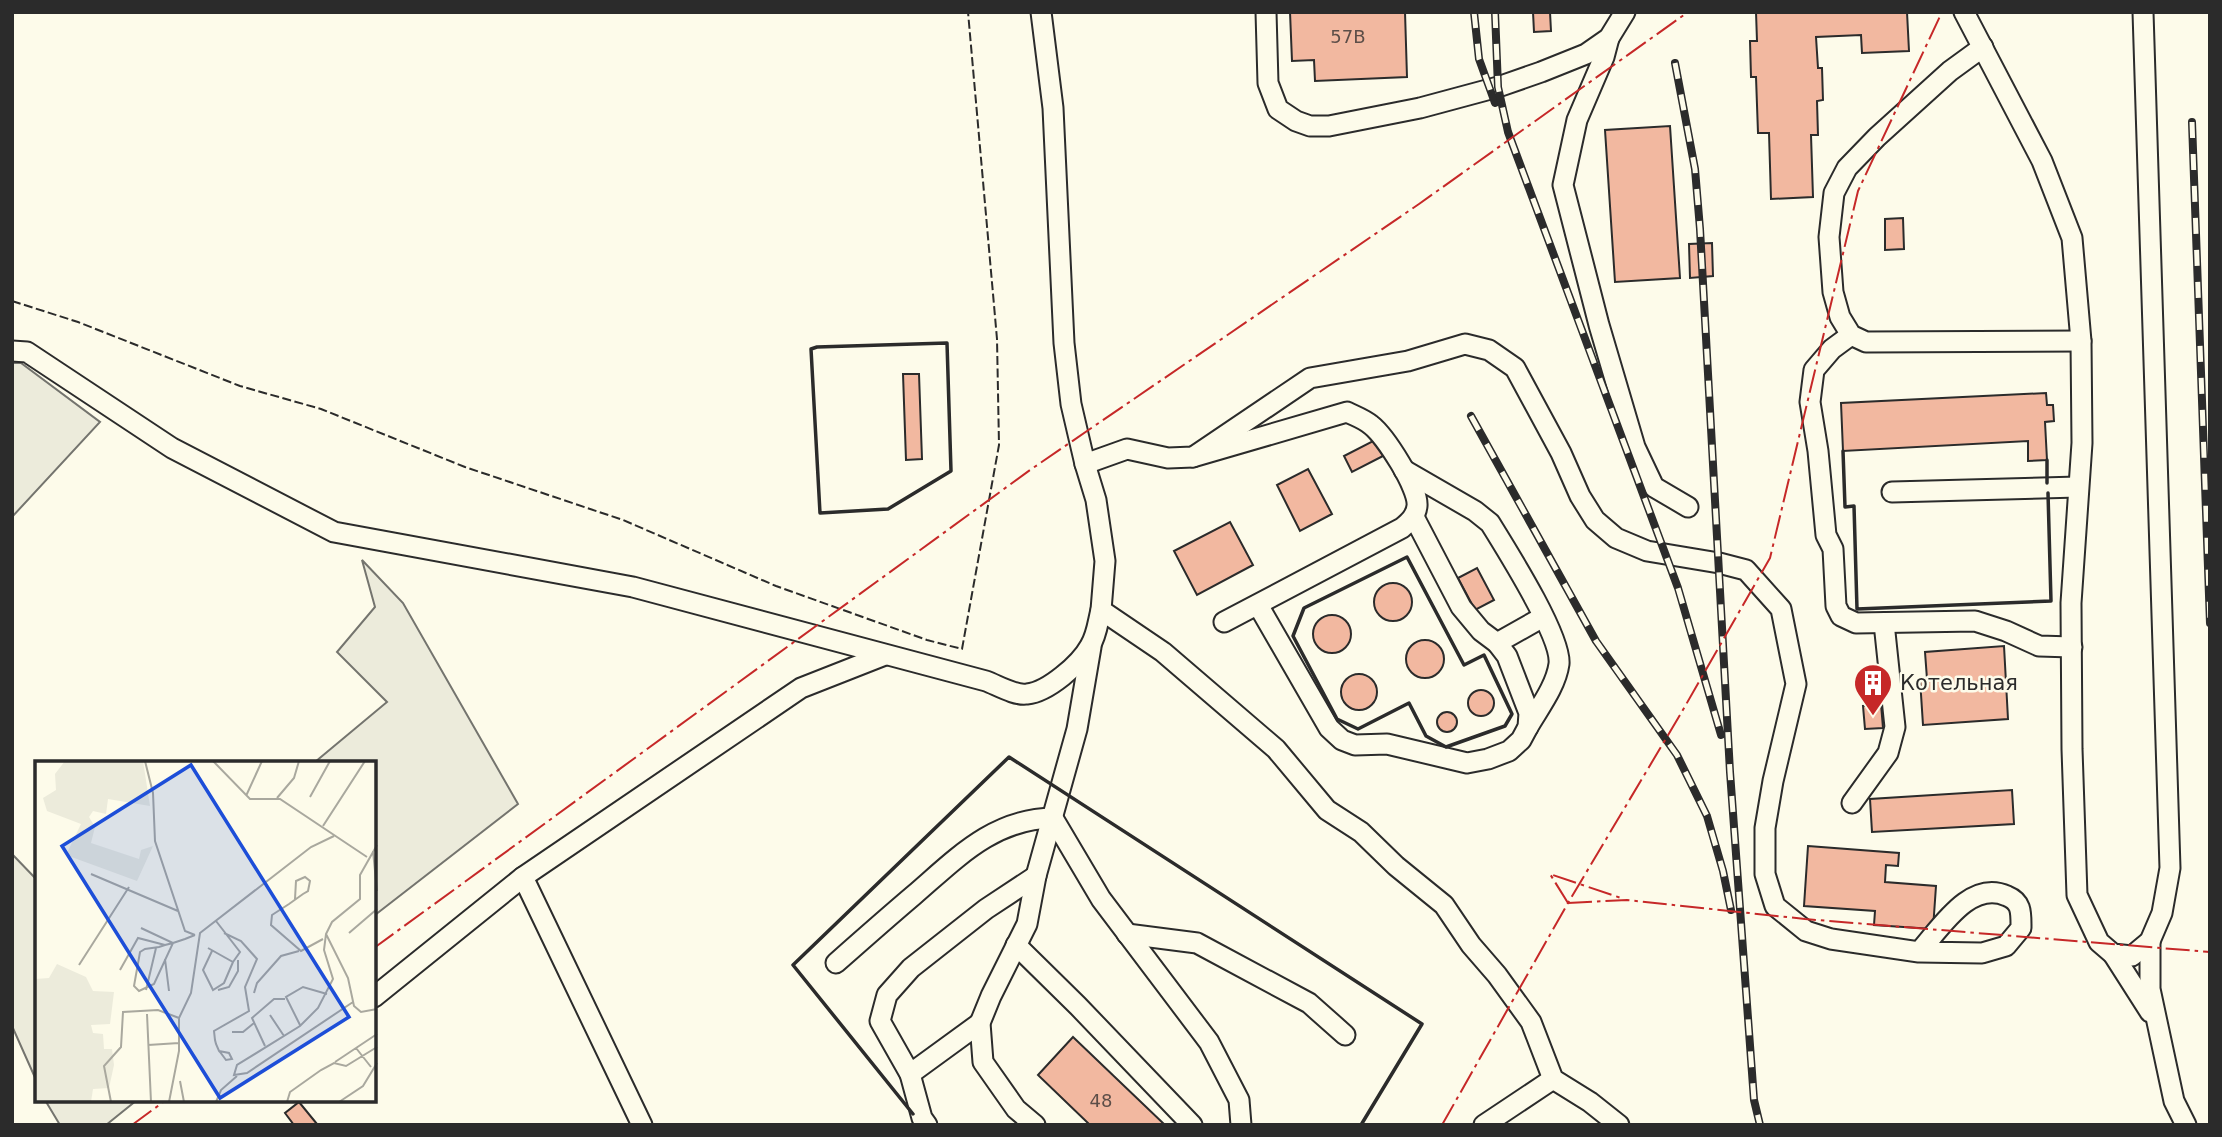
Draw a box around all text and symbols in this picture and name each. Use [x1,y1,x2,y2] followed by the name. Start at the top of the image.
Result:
[1330,26,1366,47] house number: 57В
[1852,662,1894,717] building icon: Котельная
[1900,671,2018,695] place label: Котельная
[35,761,376,1102] inset map
[1090,1090,1112,1111] house number: 48

